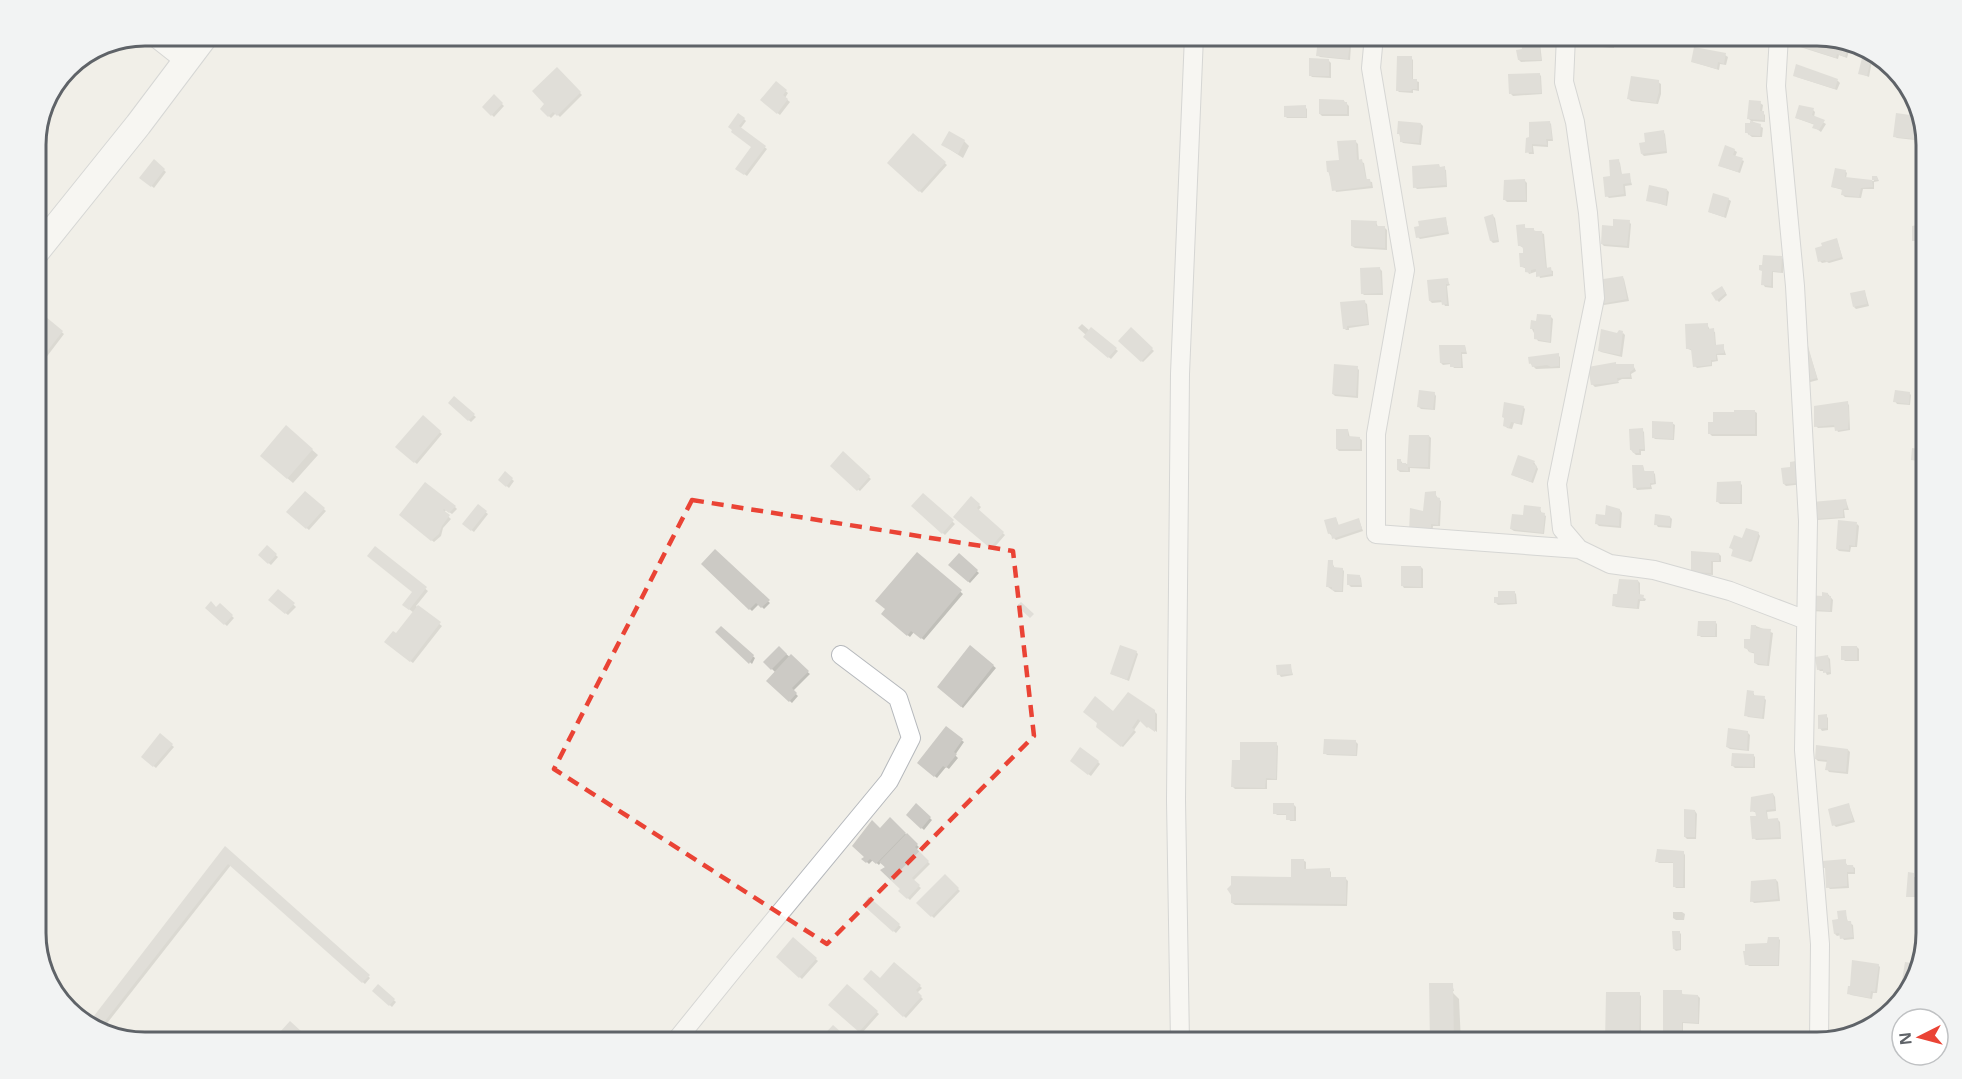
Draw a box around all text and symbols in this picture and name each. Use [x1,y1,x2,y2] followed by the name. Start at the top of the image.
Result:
[1890,1007,1950,1067] north arrow
[1893,1031,1917,1046] text: N

